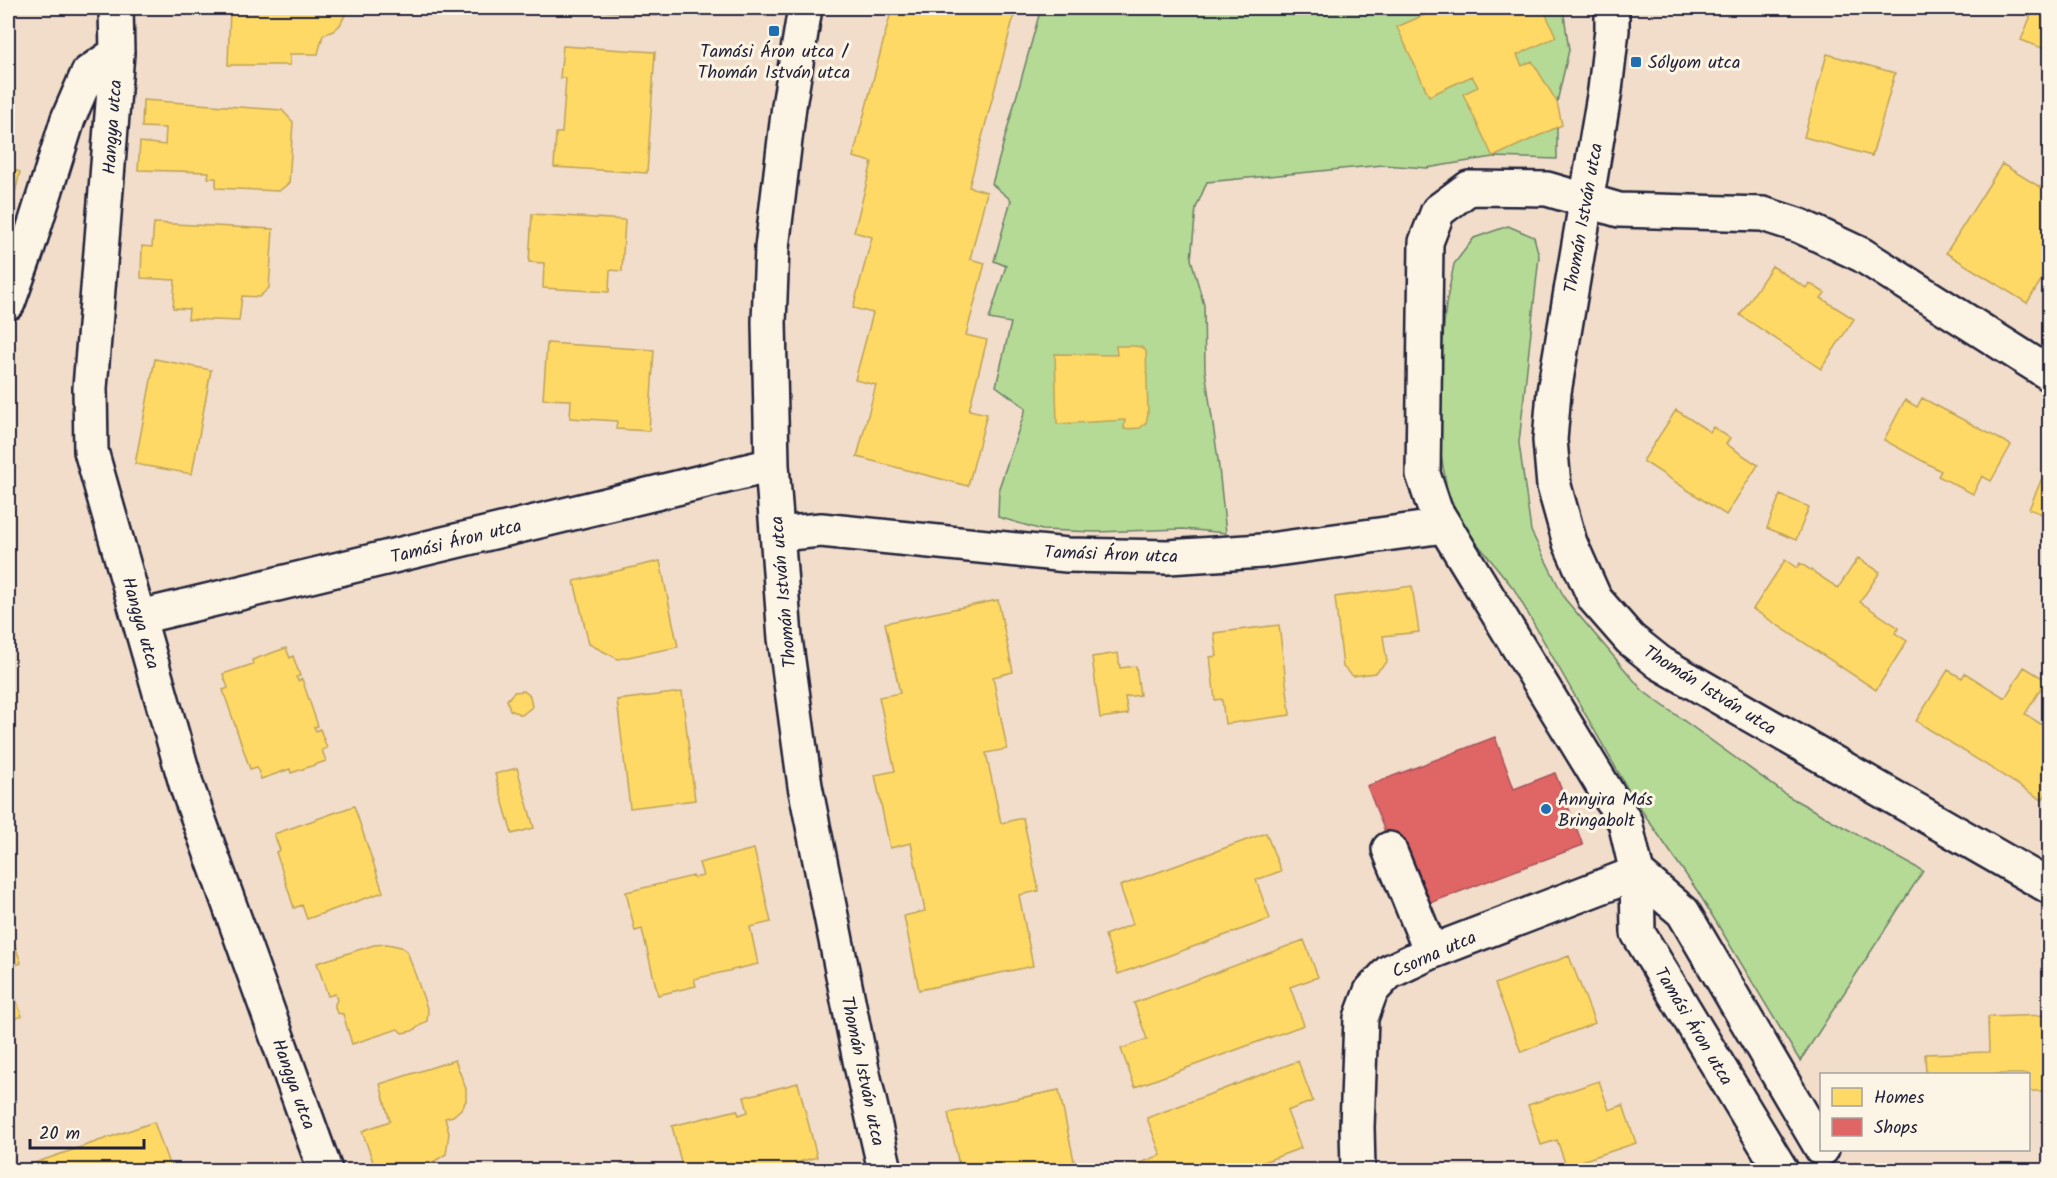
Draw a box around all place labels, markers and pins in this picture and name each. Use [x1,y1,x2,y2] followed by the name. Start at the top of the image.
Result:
[767,24,781,38] marker: Tamási Áron utca / Thomán István utca
[698,38,850,88] place label: Tamási Áron utca / Thomán István utca
[1648,49,1740,78] place label: Sólyom utca
[1629,55,1643,69] marker: Sólyom utca
[1558,786,1653,836] place label: Annyira Más Bringabolt
[1539,802,1553,816] marker: Annyira Más Bringabolt

